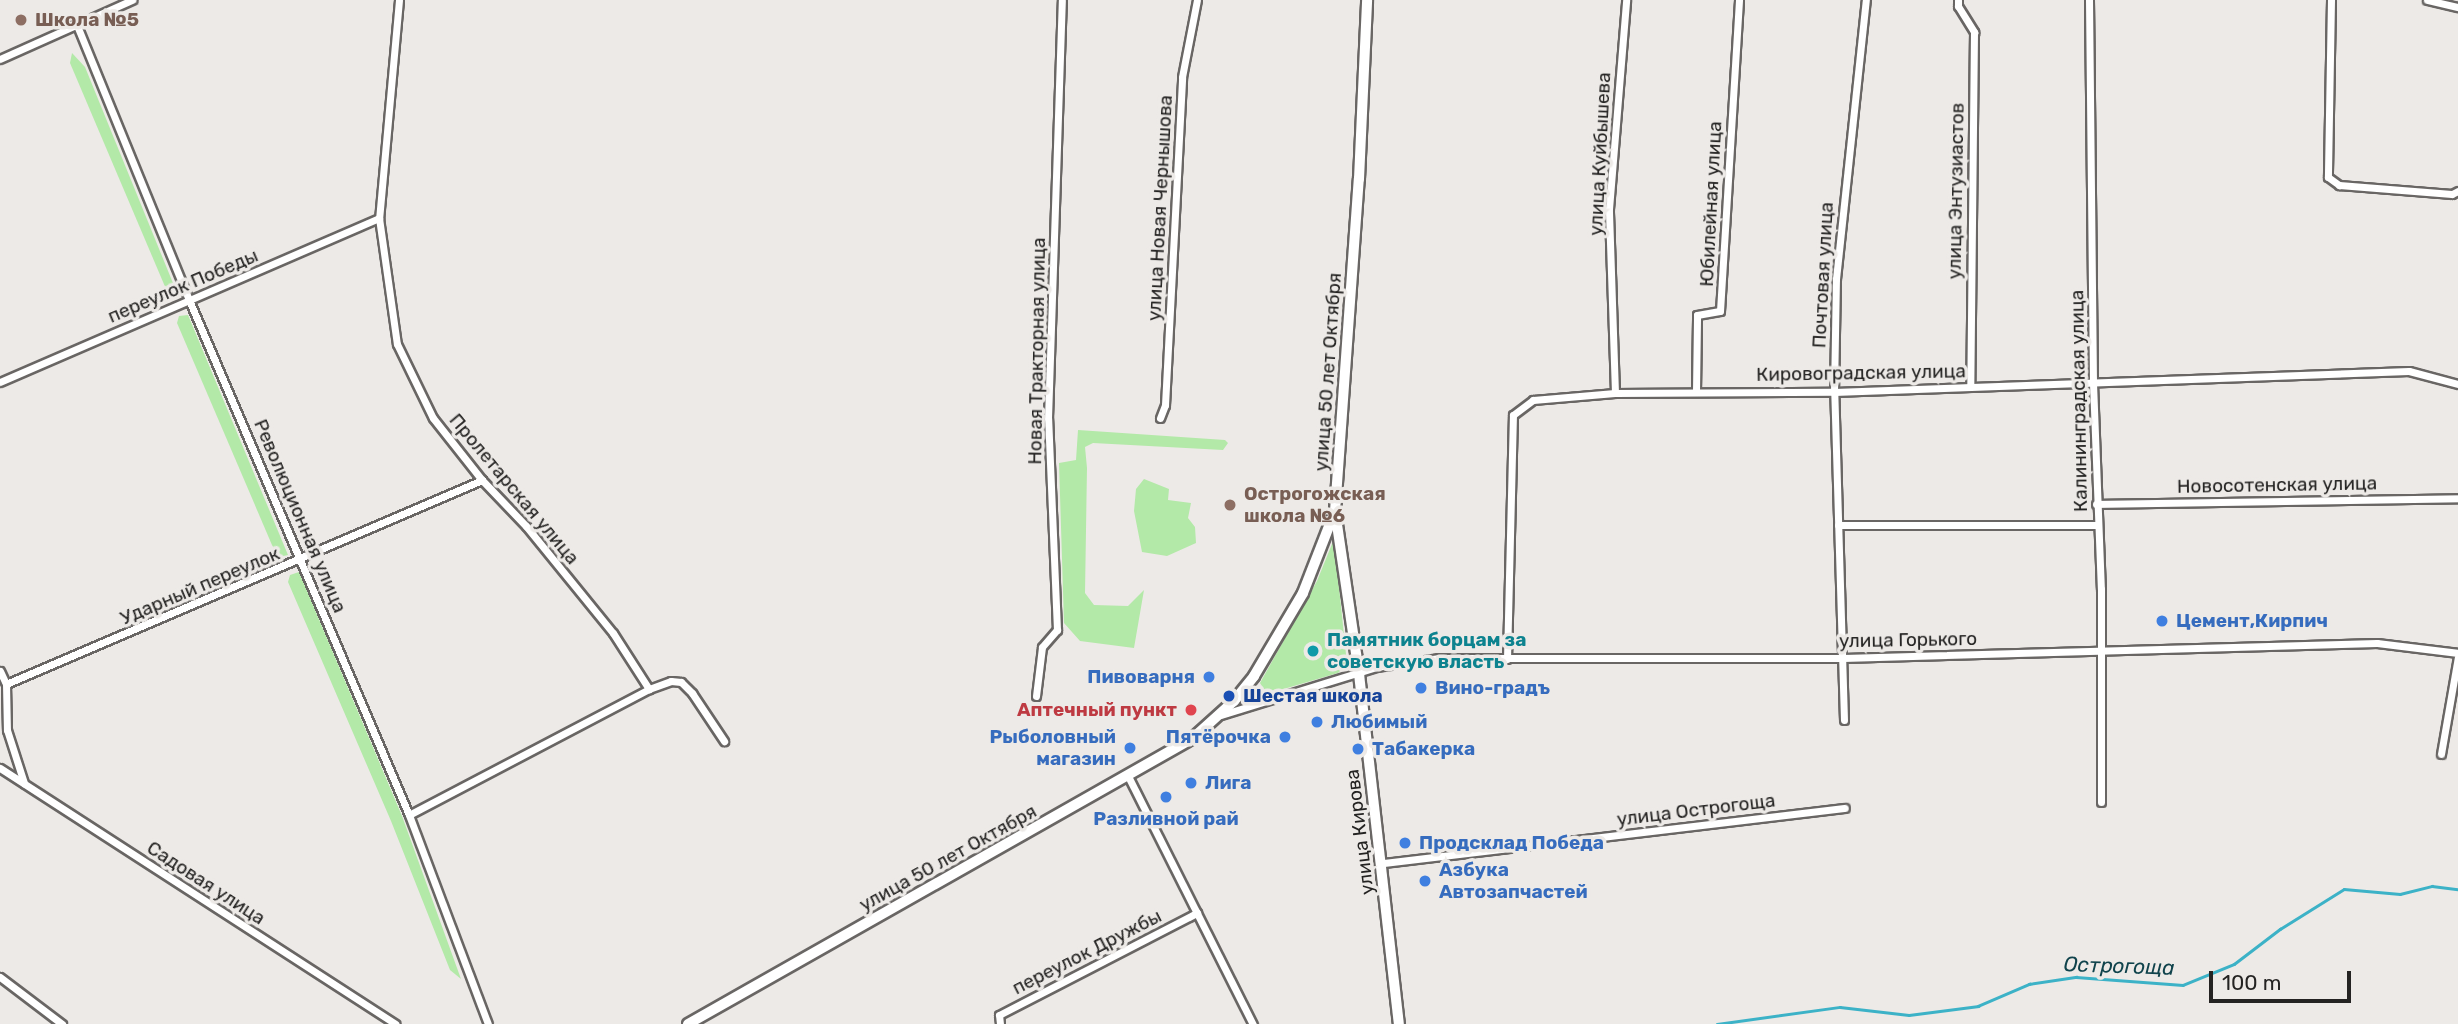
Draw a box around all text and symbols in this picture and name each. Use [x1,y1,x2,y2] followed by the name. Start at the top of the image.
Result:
[35,9,139,31] place label: Школа №5
[13,12,29,28] marker: Школа №5
[1584,72,1616,236] street label: улица Куйбышева
[1143,94,1177,322] street label: улица Новая Чернышова
[1943,102,1969,280] street label: улица Энтузиастов
[1695,121,1727,287] street label: Юбилейная улица
[1808,201,1838,349] street label: Почтовая улица
[1024,237,1050,465] street label: Новая Тракторная улица
[104,244,262,328] street label: переулок Победы
[1310,272,1346,472] street label: улица 50 лет Октября
[2066,290,2092,512] street label: Калининградская улица
[1756,360,1966,386] street label: Кировоградская улица
[444,409,584,569] street label: Пролетарская улица
[249,416,351,616] street label: Революционная улица
[2177,472,2377,498] street label: Новосотенская улица
[1244,483,1386,527] place label: Острогожская школа №6
[1222,497,1238,513] marker: Острогожская школа №6
[117,542,283,630] street label: Ударный переулок
[2176,610,2328,632] place label: Цемент,Кирпич
[2154,613,2170,629] marker: Цемент,Кирпич
[1839,627,1977,653] street label: улица Горького
[1327,629,1526,673] place label: Памятник борцам за советскую власть
[1305,643,1321,659] marker: Памятник борцам за советскую власть
[1087,666,1195,688] place label: Пивоварня
[1201,669,1217,685] marker: Пивоварня
[1435,677,1550,699] place label: Вино-градъ
[1413,680,1429,696] marker: Вино-градъ
[1243,685,1383,707] place label: Шестая школа
[1221,688,1237,704] marker: Шестая школа
[1017,699,1177,721] place label: Аптечный пункт
[1183,702,1199,718] marker: Аптечный пункт
[1331,711,1427,733] place label: Любимый
[1309,714,1325,730] marker: Любимый
[990,726,1116,770] place label: Рыболовный магазин
[1166,726,1271,748] place label: Пятёрочка
[1277,729,1293,745] marker: Пятёрочка
[1372,738,1475,760] place label: Табакерка
[1122,740,1138,756] marker: Рыболовный магазин
[1350,741,1366,757] marker: Табакерка
[1341,768,1379,896] street label: улица Кирова
[1205,772,1252,794] place label: Лига
[1183,775,1199,791] marker: Лига
[1158,789,1174,805] marker: Разливной рай
[1615,789,1777,831] street label: улица Острогоща
[855,800,1041,916] street label: улица 50 лет Октября
[1093,808,1239,830] place label: Разливной рай
[1419,832,1604,854] place label: Продсклад Победа
[1397,835,1413,851] marker: Продсклад Победа
[143,836,269,930] street label: Садовая улица
[1439,859,1588,903] place label: Азбука Автозапчастей
[1417,873,1433,889] marker: Азбука Автозапчастей
[1009,904,1165,1000] street label: переулок Дружбы
[2063,951,2175,981] water label: Острогоща
[2213,958,2355,1002] scale bar
[2222,970,2281,995] text: 100 m

